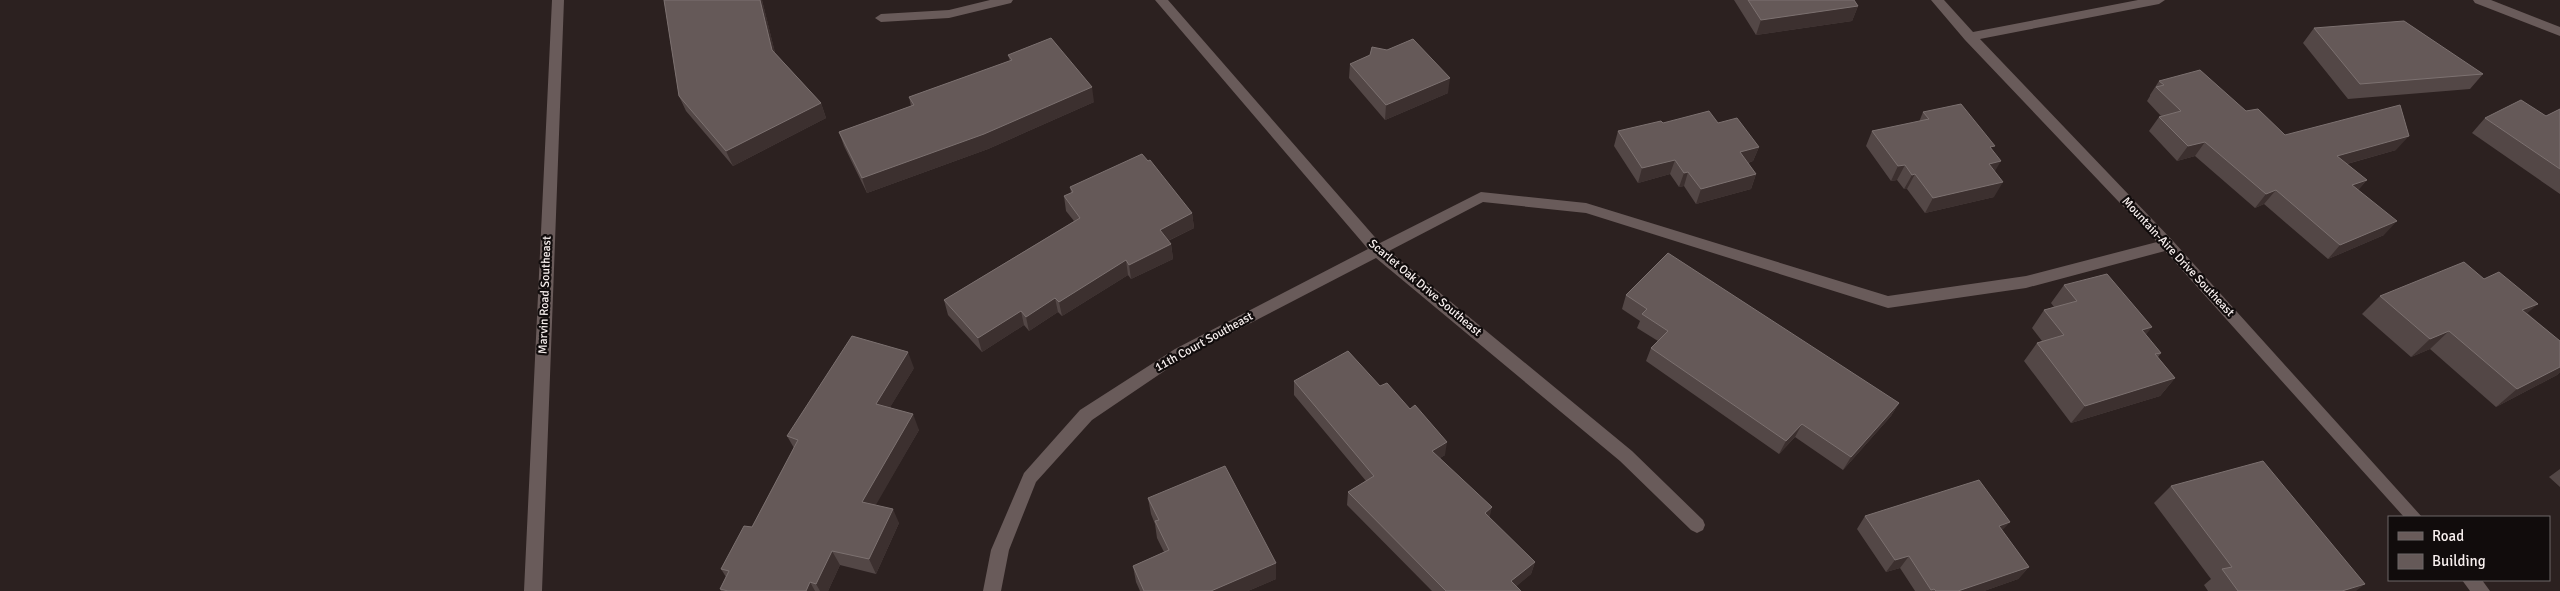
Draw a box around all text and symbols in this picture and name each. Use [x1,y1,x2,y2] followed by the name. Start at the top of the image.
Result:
[2119,194,2237,320] street label: Mountain-Aire Drive Southeast
[535,236,555,354] street label: Marvin Road Southeast
[1365,236,1485,340] street label: Scarlet Oak Drive Southeast
[1152,309,1256,375] street label: 11th Court Southeast
[2388,516,2550,581] legend
[2432,527,2464,545] text: Road
[2432,552,2486,570] text: Building

